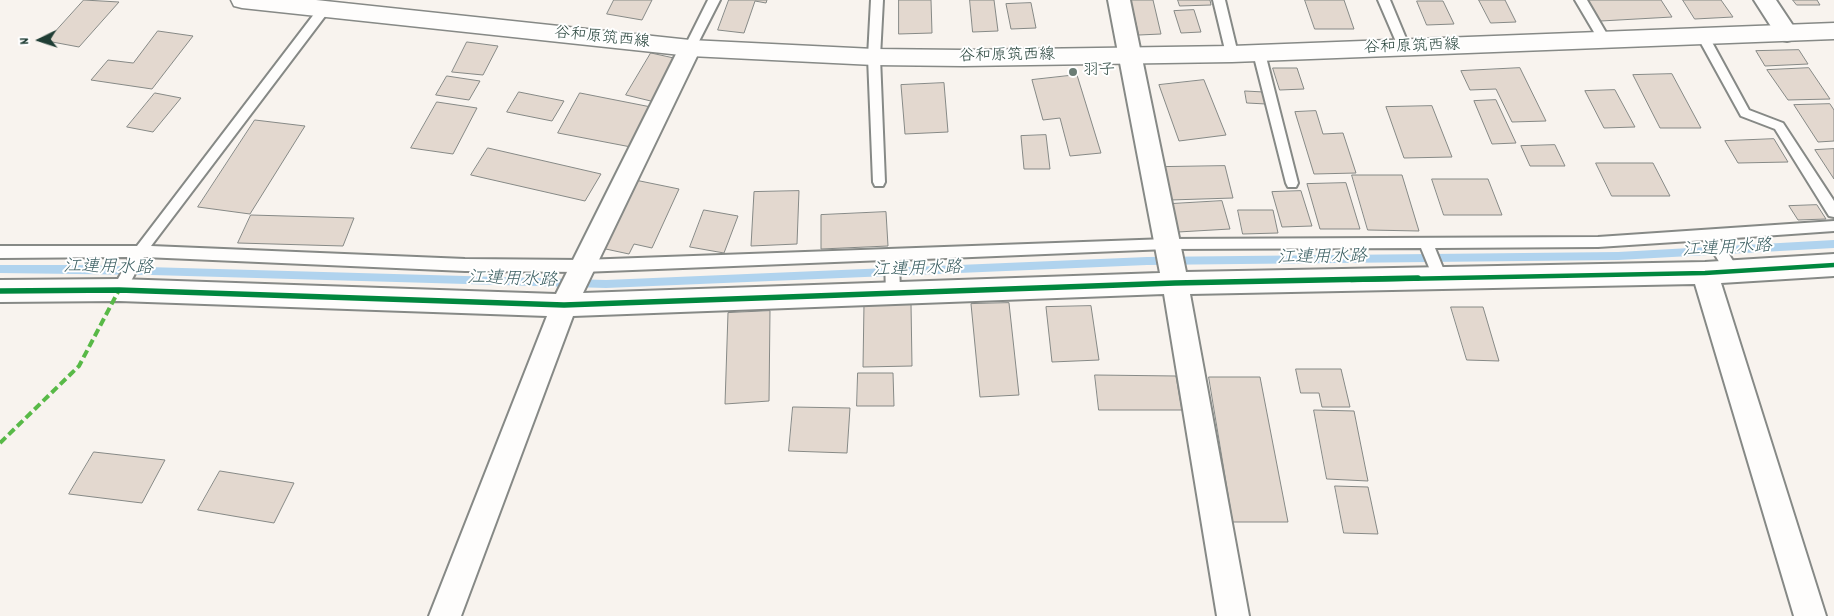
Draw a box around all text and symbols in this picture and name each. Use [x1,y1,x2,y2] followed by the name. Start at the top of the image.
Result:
[15,15,65,65] north arrow
[553,24,651,54] street label: 谷和原筑西線
[15,37,35,45] text: N
[1364,37,1460,59] street label: 谷和原筑西線
[959,47,1055,67] street label: 谷和原筑西線
[1083,62,1115,82] place label: 羽子
[1067,66,1079,78] marker: 羽子
[1681,237,1773,263] water label: 江連用水路
[1277,247,1367,271] water label: 江連用水路
[63,257,153,281] water label: 江連用水路
[872,259,962,283] water label: 江連用水路
[467,269,557,293] water label: 江連用水路

